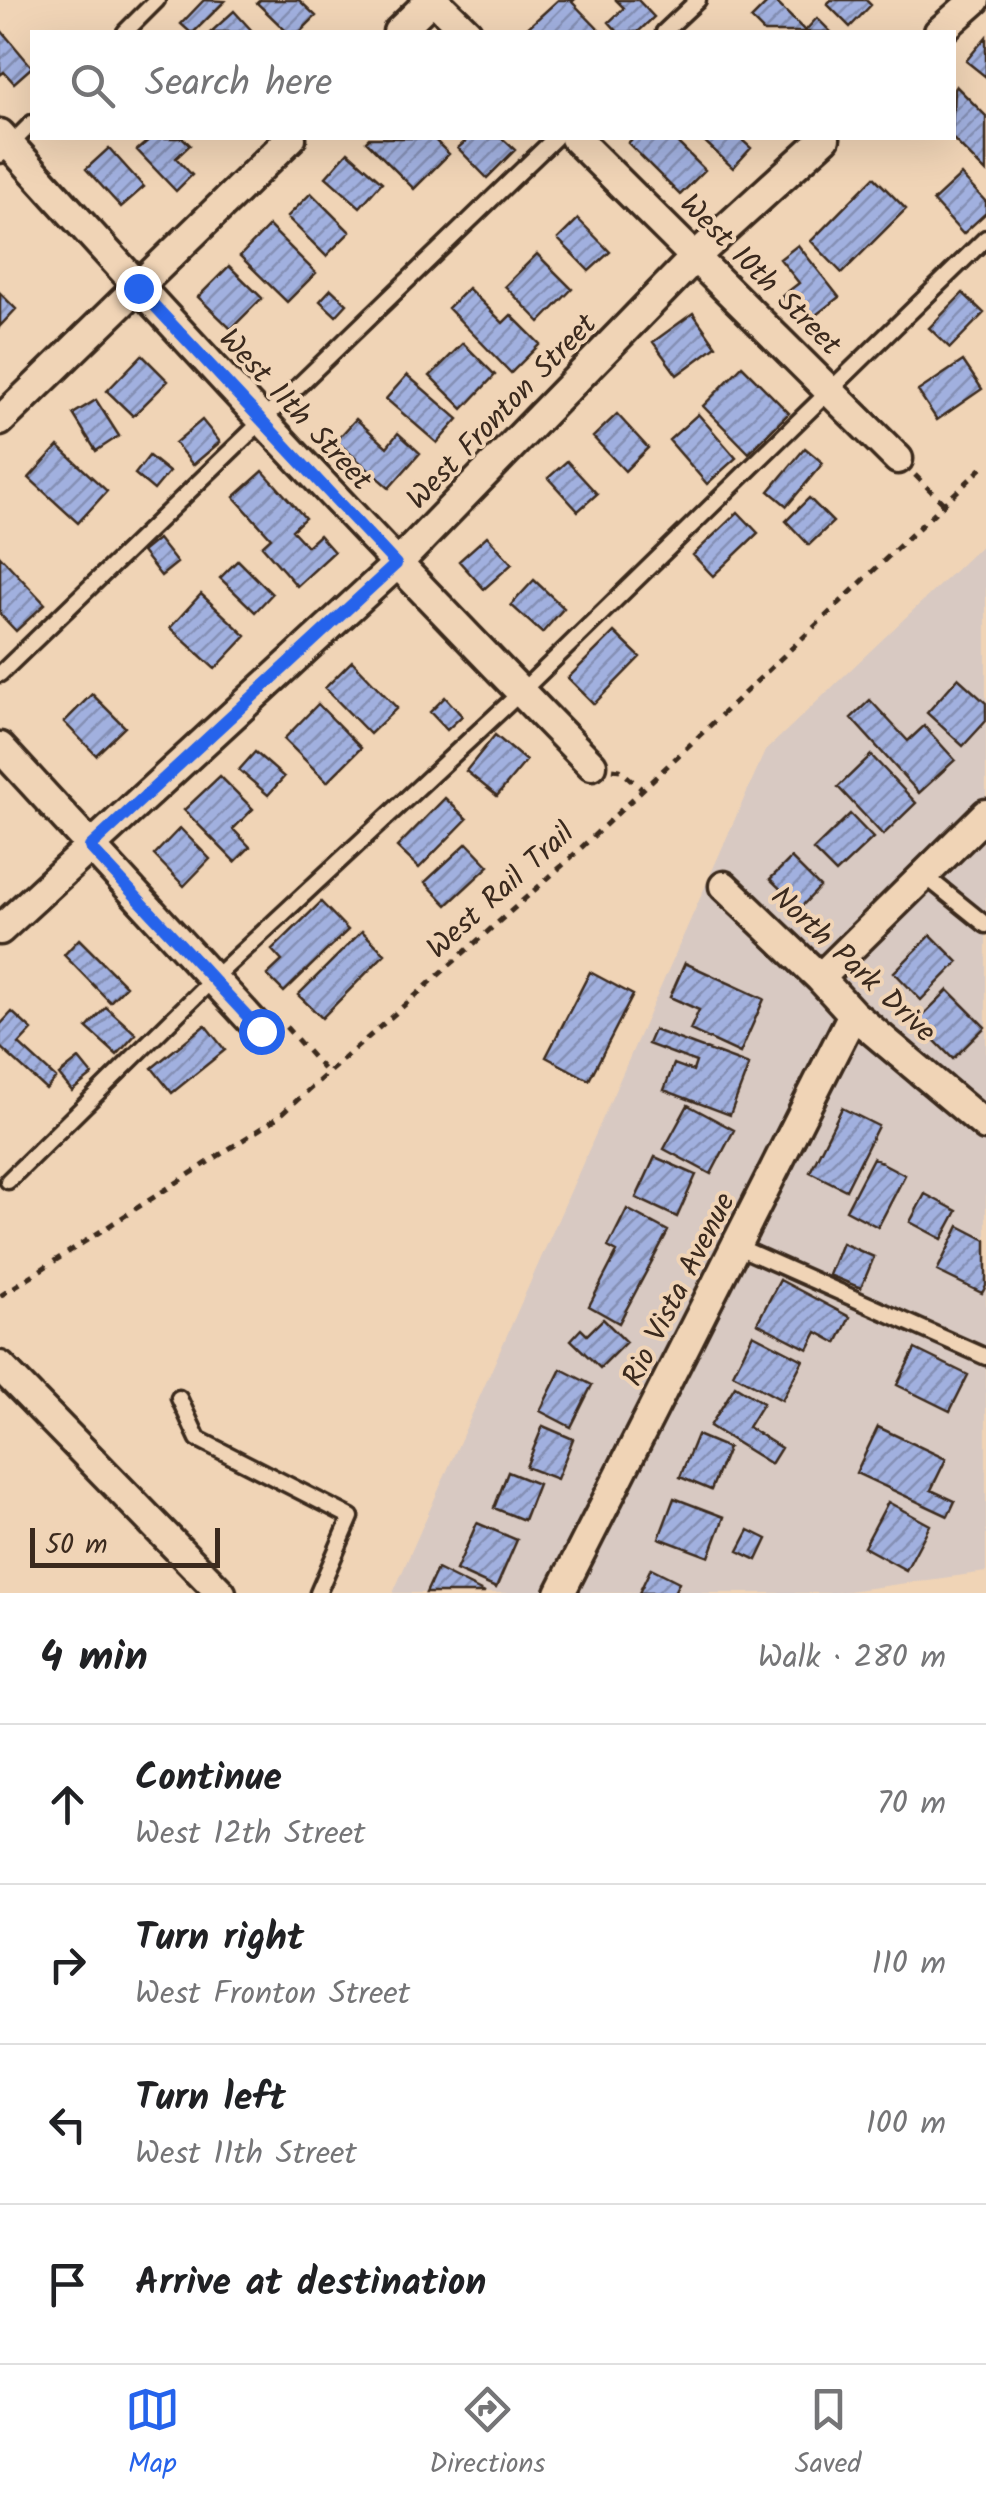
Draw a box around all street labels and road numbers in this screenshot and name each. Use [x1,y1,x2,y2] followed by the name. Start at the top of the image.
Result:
[667,183,852,368] street label: West 10th Street
[396,303,610,522] street label: West Fronton Street
[206,318,383,503] street label: West 11th Street
[416,811,587,972] street label: West Rail Trail
[759,875,947,1055] street label: North Park Drive
[610,1184,749,1395] street label: Rio Vista Avenue

